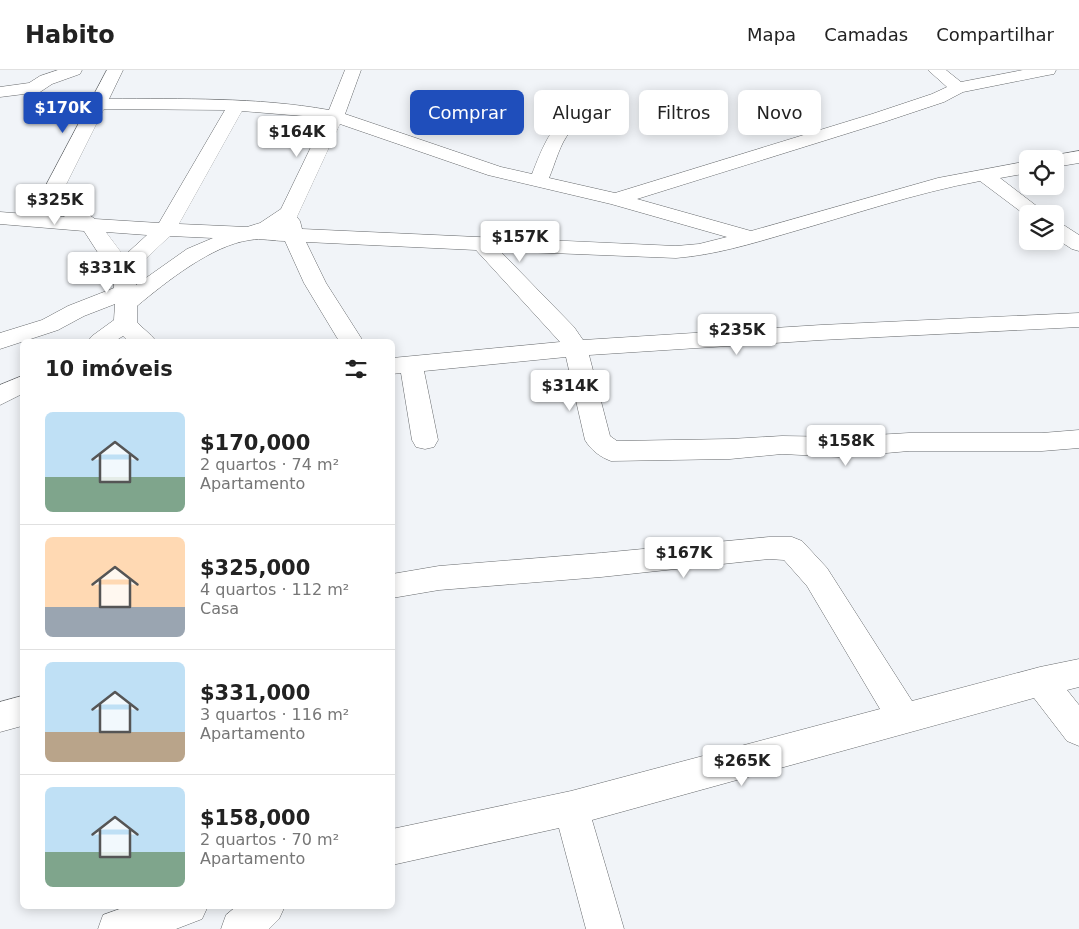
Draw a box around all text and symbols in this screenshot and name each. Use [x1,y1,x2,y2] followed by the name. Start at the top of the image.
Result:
[25,21,115,49] text: Habito
[747,24,796,45] text: Mapa
[824,24,908,45] text: Camadas
[936,24,1054,45] text: Compartilhar
[410,90,524,135] chip: Comprar
[534,90,629,135] chip: Alugar
[639,90,728,135] chip: Filtros
[738,90,821,135] chip: Novo
[28,92,98,134] pin: $170K
[35,98,91,117] text: $170K
[262,116,332,158] pin: $164K
[269,122,325,141] text: $164K
[1019,150,1064,250] map controls
[1019,150,1064,195] button: locate
[20,184,90,226] pin: $325K
[27,190,83,209] text: $325K
[1019,205,1064,250] button: layers
[485,220,555,263] pin: $157K
[492,227,548,246] text: $157K
[72,252,142,294] pin: $331K
[79,258,135,277] text: $331K
[702,314,772,356] pin: $235K
[709,320,765,339] text: $235K
[342,355,370,383] icon: filters
[45,357,173,381] text: 10 imóveis
[535,370,605,412] pin: $314K
[542,376,598,395] text: $314K
[811,424,881,467] pin: $158K
[200,431,310,455] text: $170,000
[818,431,874,450] text: $158K
[85,432,145,492] icon: home
[200,455,339,474] text: 2 quartos · 74 m²
[200,474,305,493] text: Apartamento
[649,536,719,579] pin: $167K
[656,543,712,562] text: $167K
[200,556,310,580] text: $325,000
[85,557,145,617] icon: home
[200,580,349,599] text: 4 quartos · 112 m²
[200,599,239,618] text: Casa
[200,681,310,705] text: $331,000
[85,682,145,742] icon: home
[200,705,349,724] text: 3 quartos · 116 m²
[200,724,305,743] text: Apartamento
[707,744,777,787] pin: $265K
[714,751,770,770] text: $265K
[200,806,310,830] text: $158,000
[85,807,145,867] icon: home
[200,830,339,849] text: 2 quartos · 70 m²
[200,849,305,868] text: Apartamento

